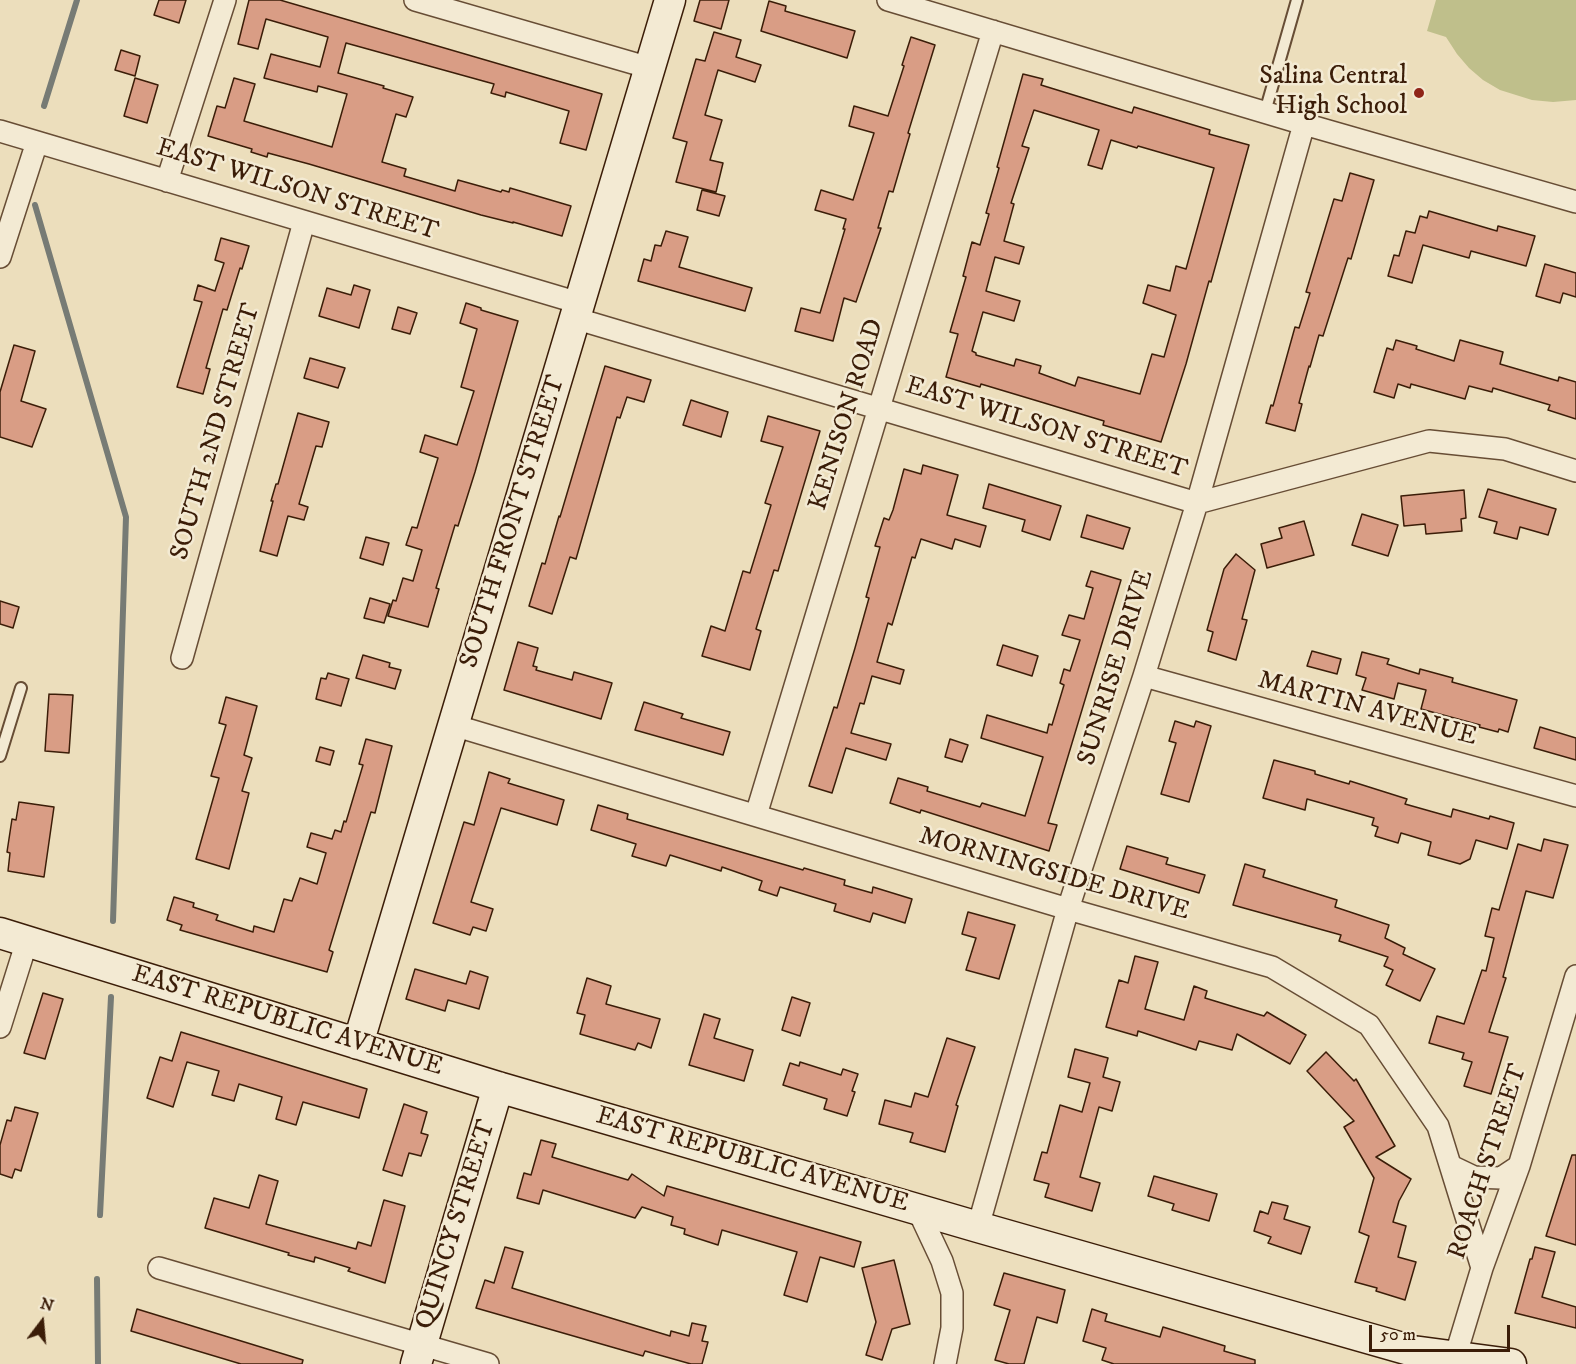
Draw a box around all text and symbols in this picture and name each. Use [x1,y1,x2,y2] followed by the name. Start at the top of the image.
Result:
[1259,62,1407,124] place label: Salina Central High School
[1412,86,1426,100] marker: Salina Central High School
[152,133,442,249] street label: EAST WILSON STREET
[165,300,269,564] street label: SOUTH 2ND STREET
[804,315,892,515] street label: KENISON ROAD
[901,371,1191,487] street label: EAST WILSON STREET
[455,372,573,672] street label: SOUTH FRONT STREET
[1072,567,1162,769] street label: SUNRISE DRIVE
[1254,666,1480,754] street label: MARTIN AVENUE
[915,821,1193,929] street label: MORNINGSIDE DRIVE
[128,960,446,1084] street label: EAST REPUBLIC AVENUE
[1443,1060,1535,1264] street label: ROACH STREET
[592,1101,912,1221] street label: EAST REPUBLIC AVENUE
[410,1116,504,1334] street label: QUINCY STREET
[12,1292,72,1352] north arrow
[38,1293,56,1316] text: N
[1372,1313,1513,1351] scale bar
[1380,1324,1416,1346] text: 50 m

